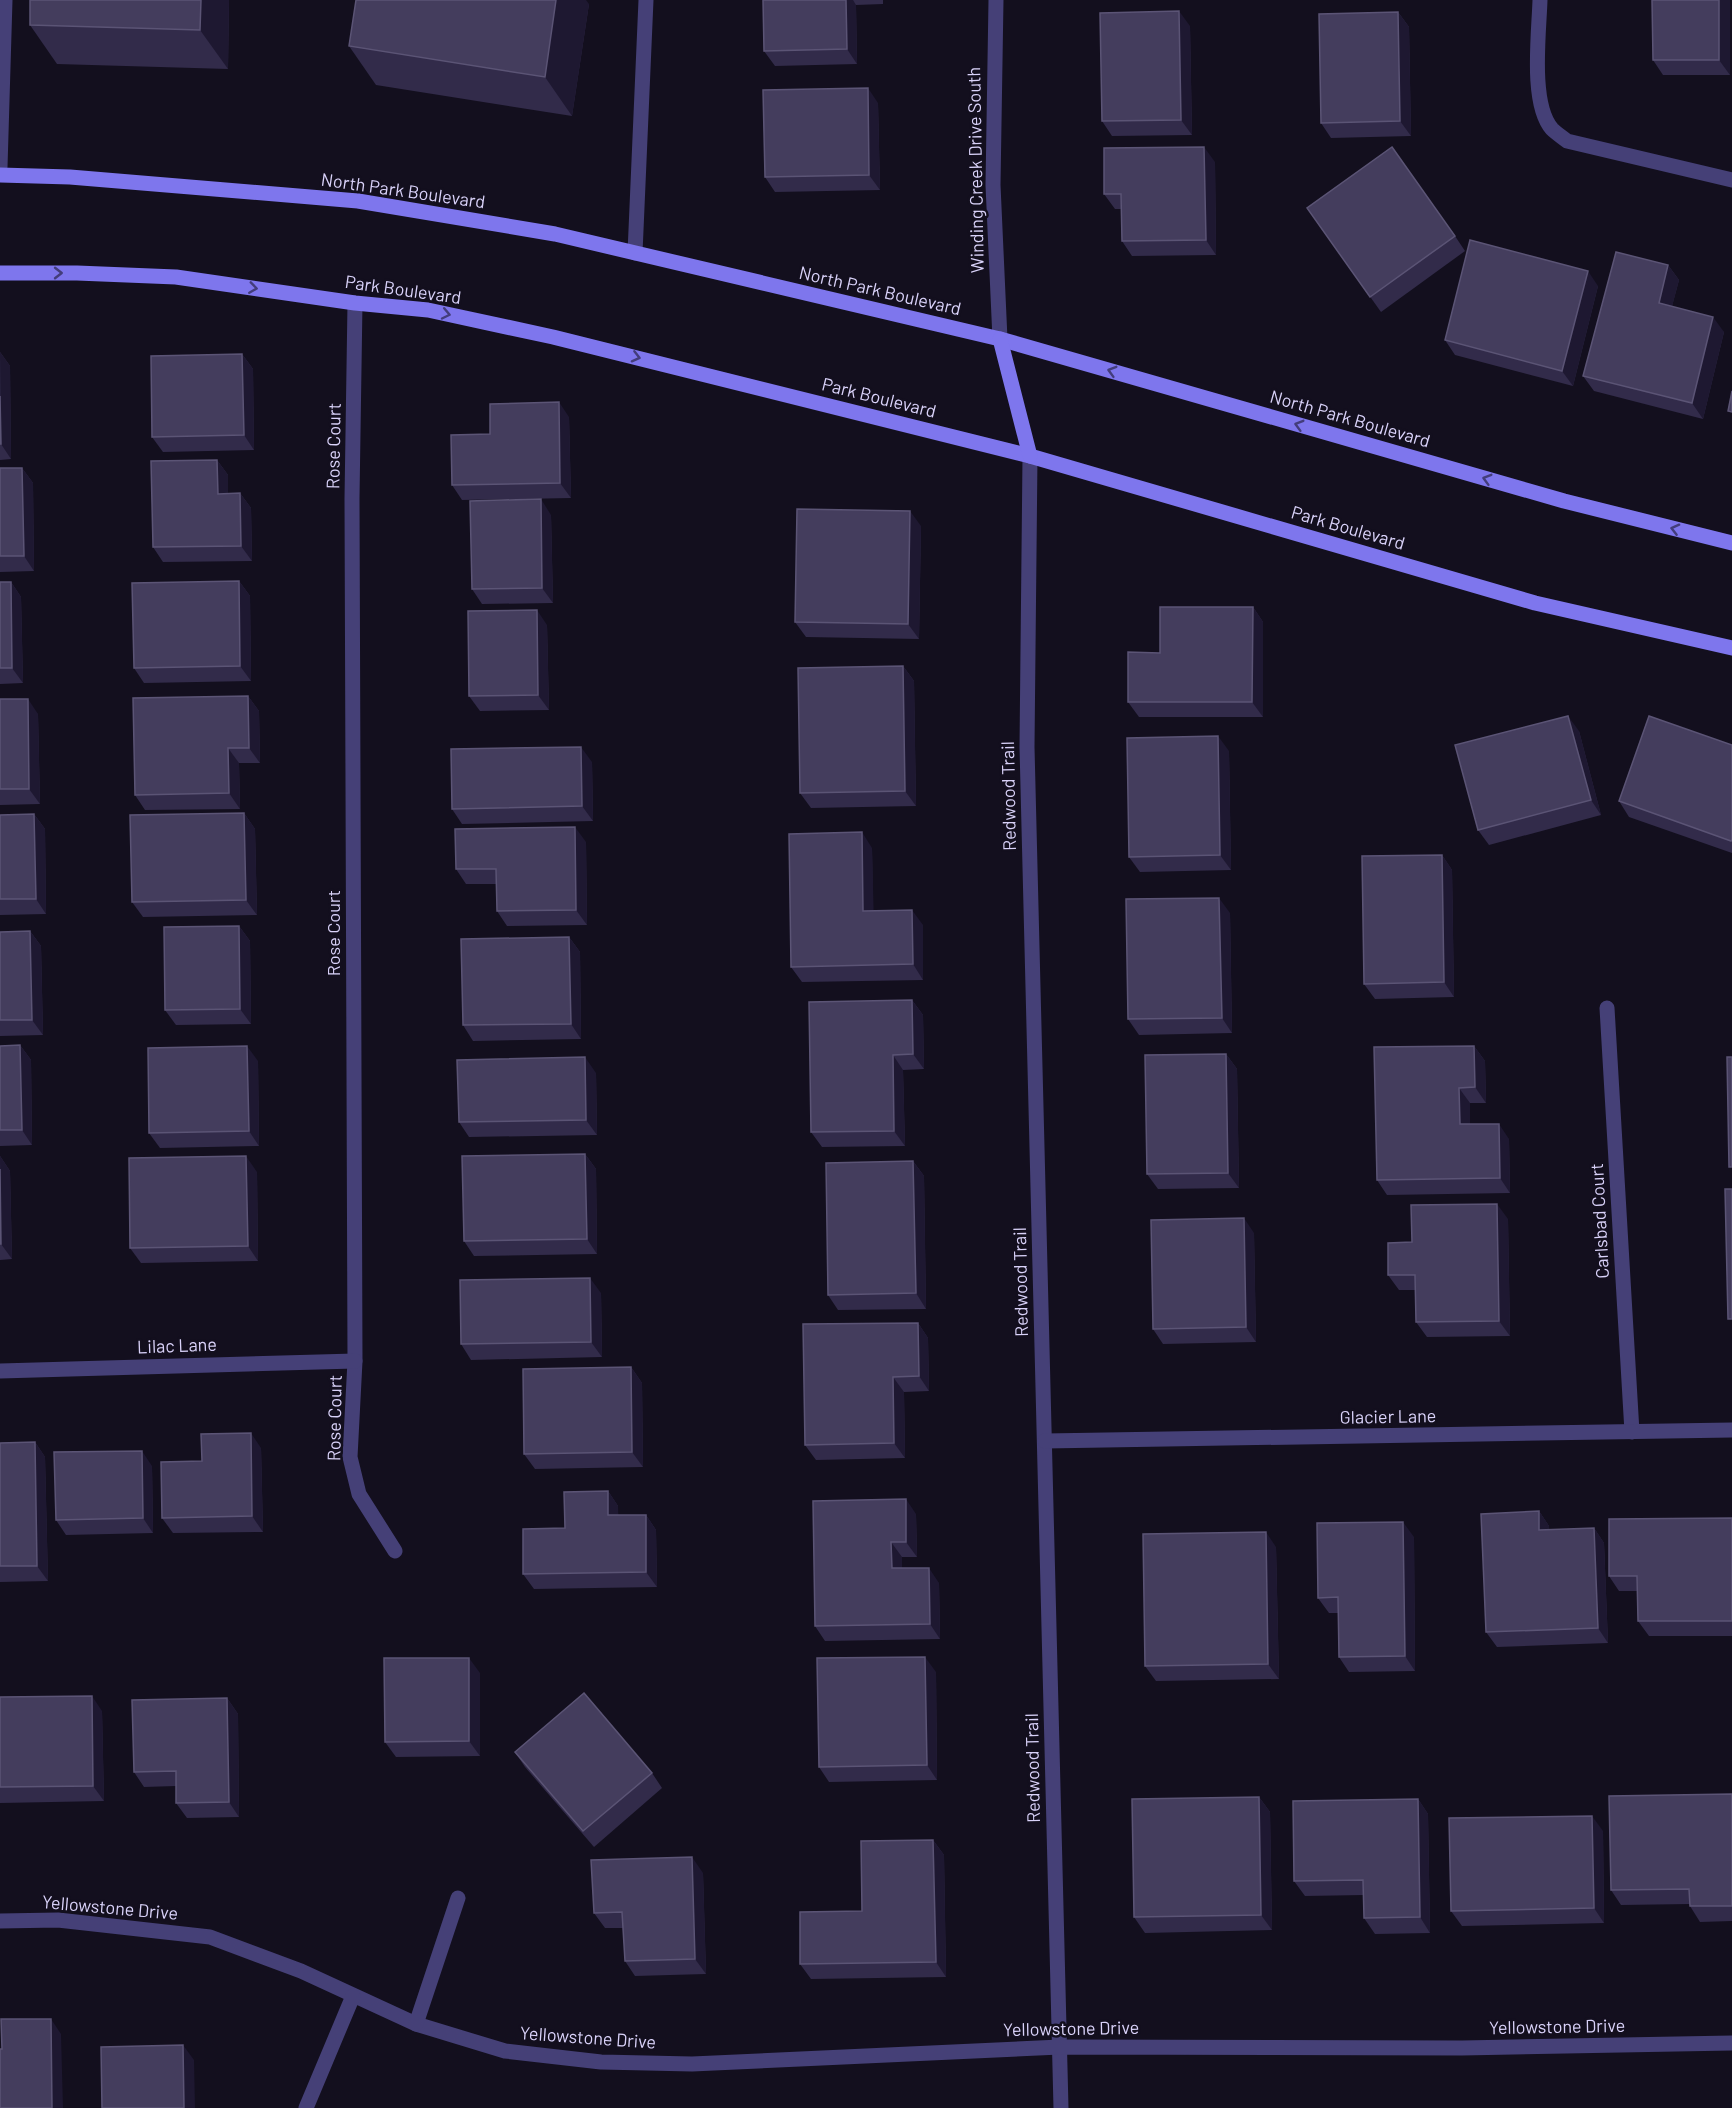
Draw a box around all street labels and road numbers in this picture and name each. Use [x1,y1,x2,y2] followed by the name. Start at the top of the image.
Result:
[962,67,988,273] street label: Winding Creek Drive South
[320,168,487,212] street label: North Park Boulevard
[797,261,963,319] street label: North Park Boulevard
[344,270,463,308] street label: Park Boulevard
[820,372,939,422] street label: Park Boulevard
[1268,385,1433,451] street label: North Park Boulevard
[321,403,345,489] street label: Rose Court
[1289,500,1408,554] street label: Park Boulevard
[996,741,1020,851] street label: Redwood Trail
[322,890,344,976] street label: Rose Court
[1585,1163,1613,1279] street label: Carlsbad Court
[1008,1227,1032,1337] street label: Redwood Trail
[137,1333,217,1357] street label: Lilac Lane
[322,1375,346,1461] street label: Rose Court
[1339,1404,1437,1428] street label: Glacier Lane
[1020,1713,1044,1823] street label: Redwood Trail
[41,1890,179,1924] street label: Yellowstone Drive
[1489,2014,1625,2038] street label: Yellowstone Drive
[1003,2016,1139,2040] street label: Yellowstone Drive
[519,2021,657,2053] street label: Yellowstone Drive

